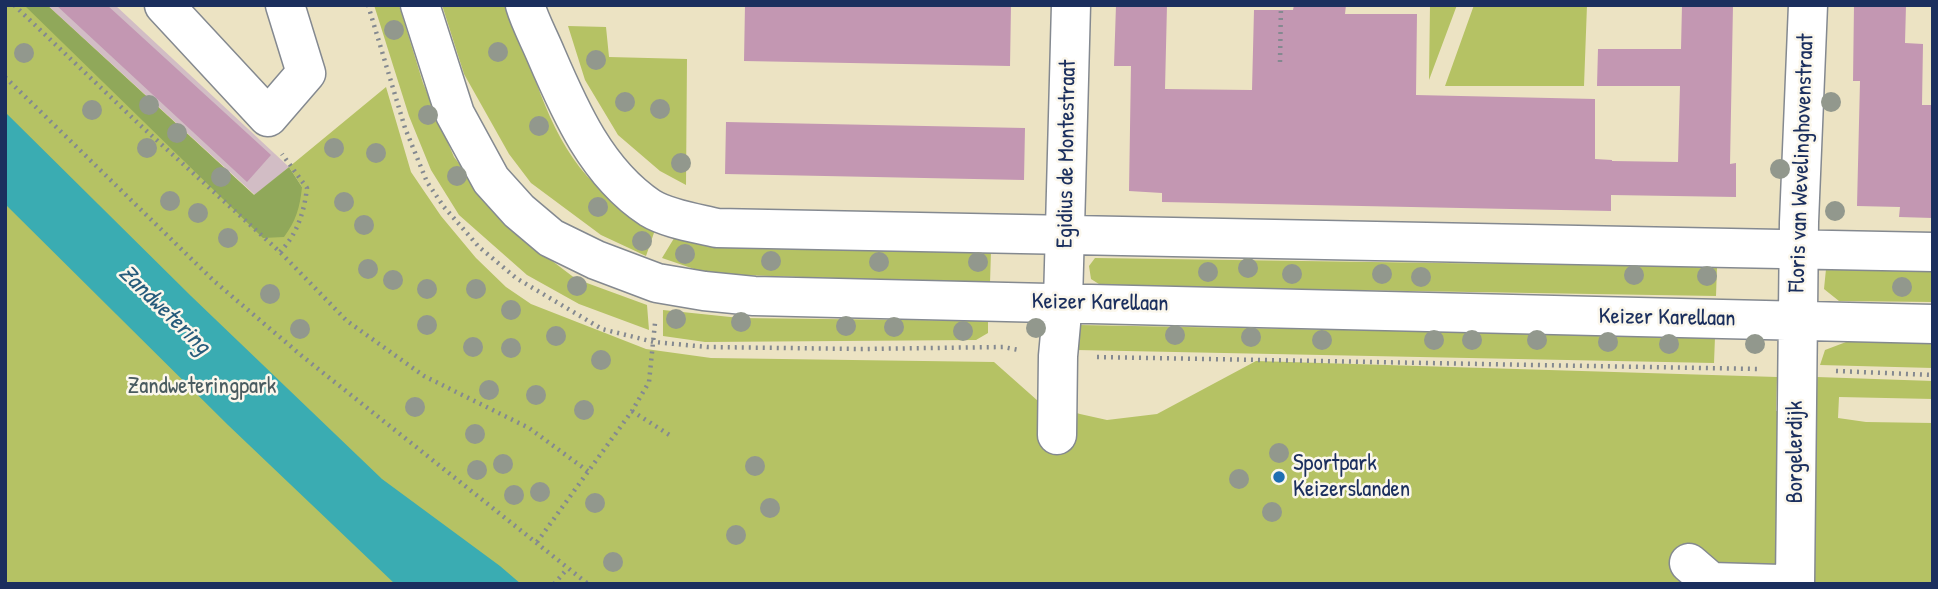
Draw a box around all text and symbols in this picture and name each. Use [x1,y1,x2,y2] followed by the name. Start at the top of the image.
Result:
[1784,33,1820,293] street label: Floris van Wevelinghovenstraat
[1052,60,1082,248] street label: Egidius de Montestraat
[112,259,216,361] water label: Zandwetering
[1031,288,1169,318] street label: Keizer Karellaan
[1598,303,1736,333] street label: Keizer Karellaan
[128,373,276,401] park label: Zandweteringpark
[1782,401,1810,503] street label: Borgelerdijk
[1293,450,1410,504] place label: Sportpark Keizerslanden
[1271,469,1287,485] marker: Sportpark Keizerslanden

